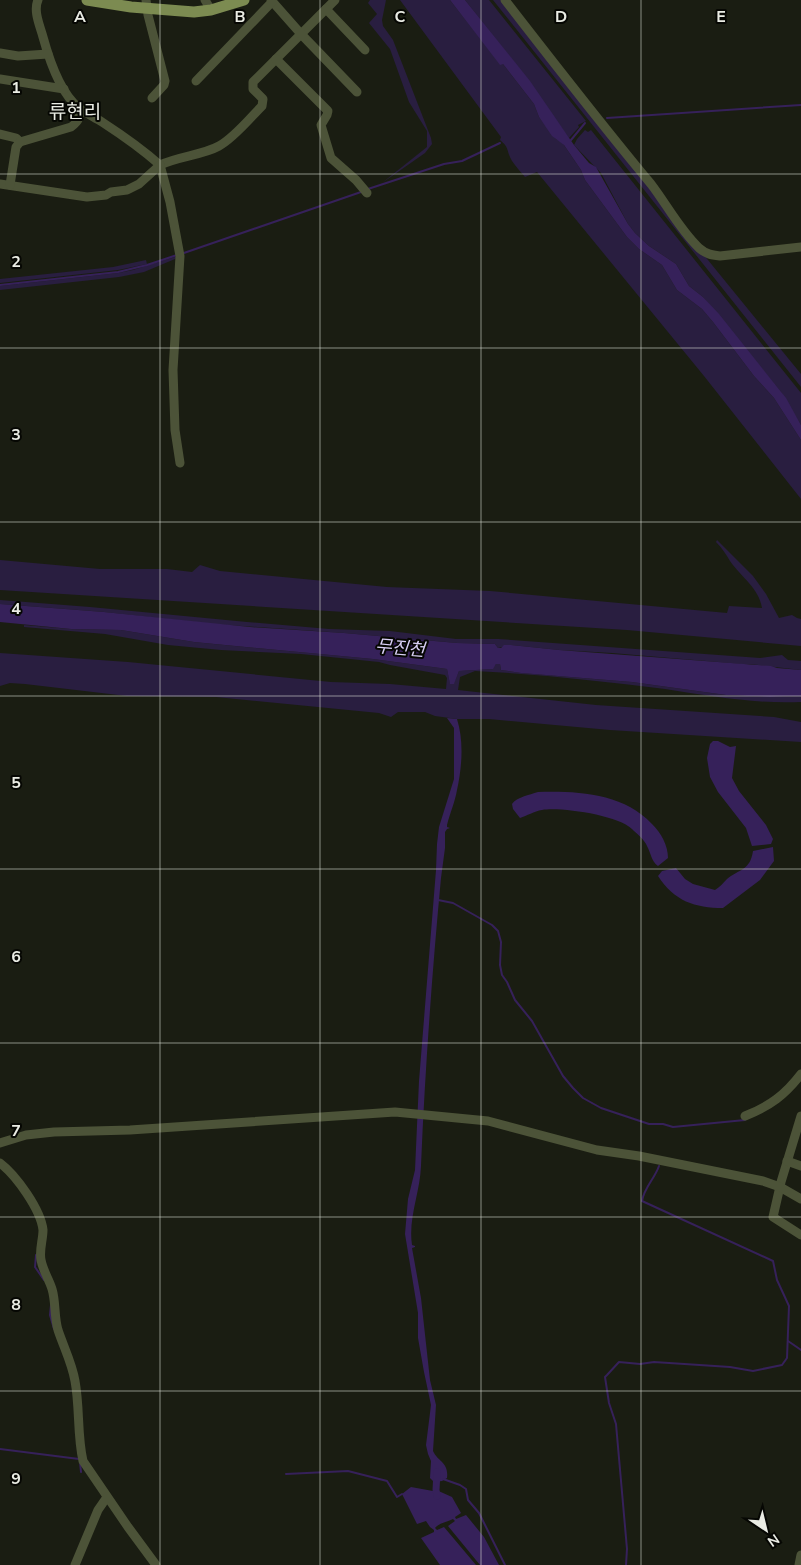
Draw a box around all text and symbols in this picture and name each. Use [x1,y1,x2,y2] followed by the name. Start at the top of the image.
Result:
[74,6,86,28] text: A
[234,6,246,28] text: B
[395,6,406,28] text: C
[555,6,567,28] text: D
[716,6,726,28] text: E
[11,77,21,99] text: 1
[49,99,101,125] district label: 류현리
[11,251,21,273] text: 2
[11,424,21,446] text: 3
[11,598,21,620] text: 4
[374,634,428,662] water label: 무진천
[11,772,21,794] text: 5
[11,946,21,968] text: 6
[11,1120,21,1142] text: 7
[11,1294,21,1316] text: 8
[11,1468,21,1490] text: 9
[741,1505,791,1555] north arrow
[763,1529,783,1551] text: N

